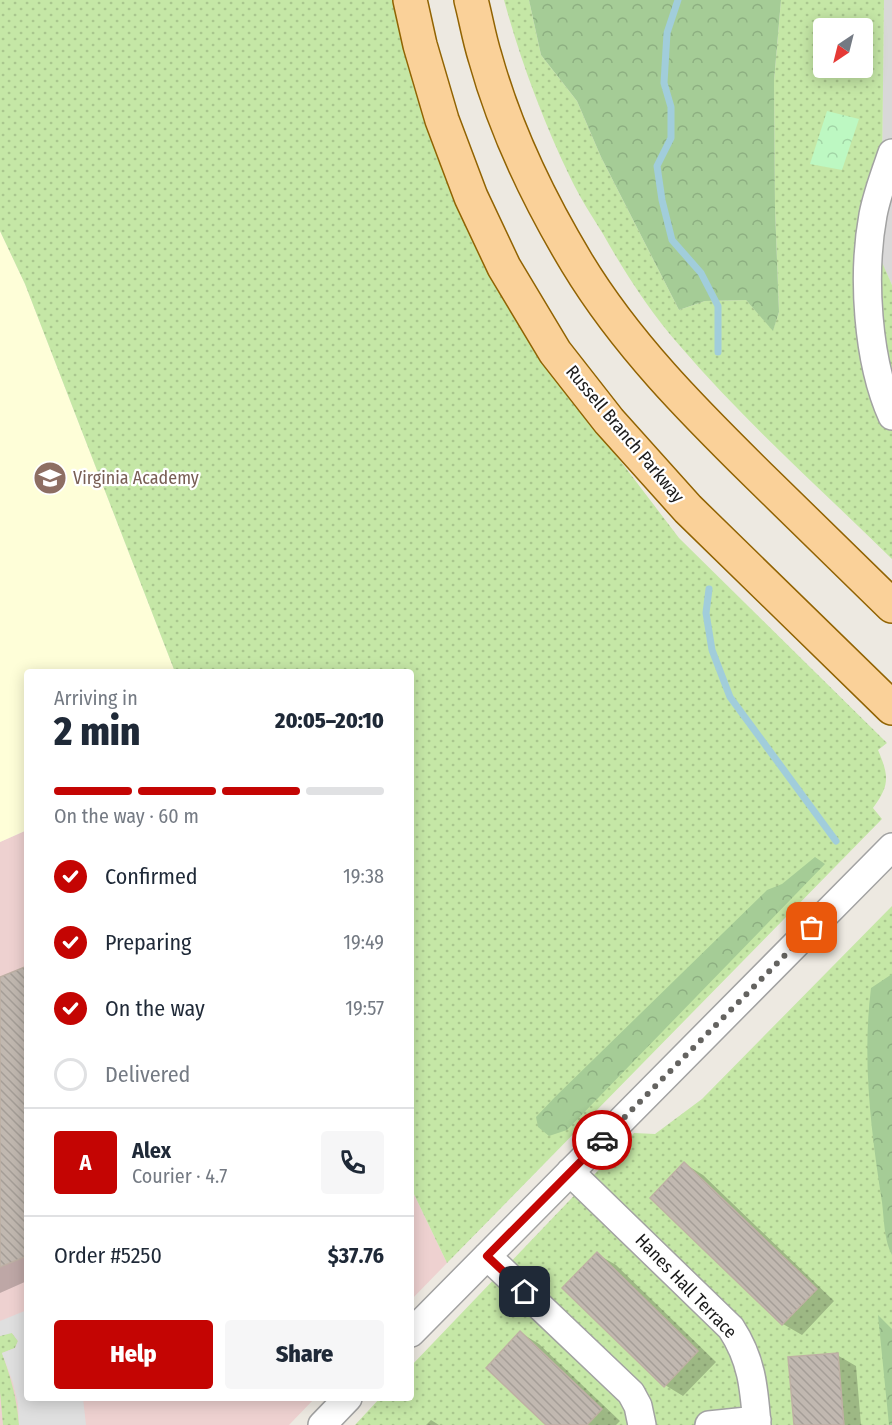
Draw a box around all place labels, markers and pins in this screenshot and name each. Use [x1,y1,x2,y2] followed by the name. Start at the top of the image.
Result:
[32,460,68,496] school or university icon: Virginia Academy
[73,467,199,489] place label: Virginia Academy
[786,902,837,953] pin
[499,1266,550,1317] pin

